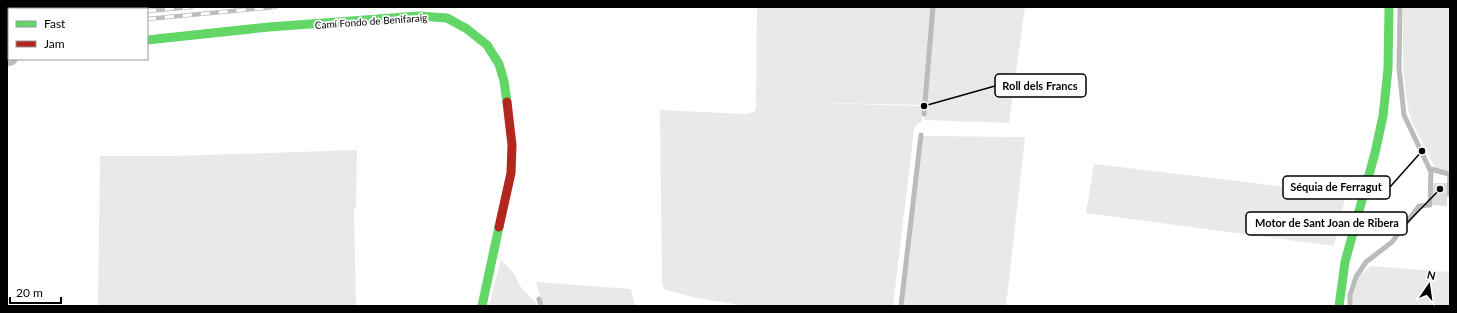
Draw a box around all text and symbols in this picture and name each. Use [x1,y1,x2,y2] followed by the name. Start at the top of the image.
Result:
[8,8,148,60] legend
[314,11,428,31] street label: Camí Fondo de Benifaraig
[44,16,66,31] text: Fast
[44,36,65,51] text: Jam
[995,74,1086,97] callout: Roll dels Francs
[1002,79,1078,92] text: Roll dels Francs
[1283,176,1390,199] callout: Séquia de Ferragut
[1290,180,1383,193] text: Séquia de Ferragut
[1246,212,1407,235] callout: Motor de Sant Joan de Ribera
[1255,216,1399,229] text: Motor de Sant Joan de Ribera
[1409,265,1449,305] north arrow
[1426,267,1437,282] text: N
[10,279,61,305] scale bar
[16,285,43,300] text: 20 m

